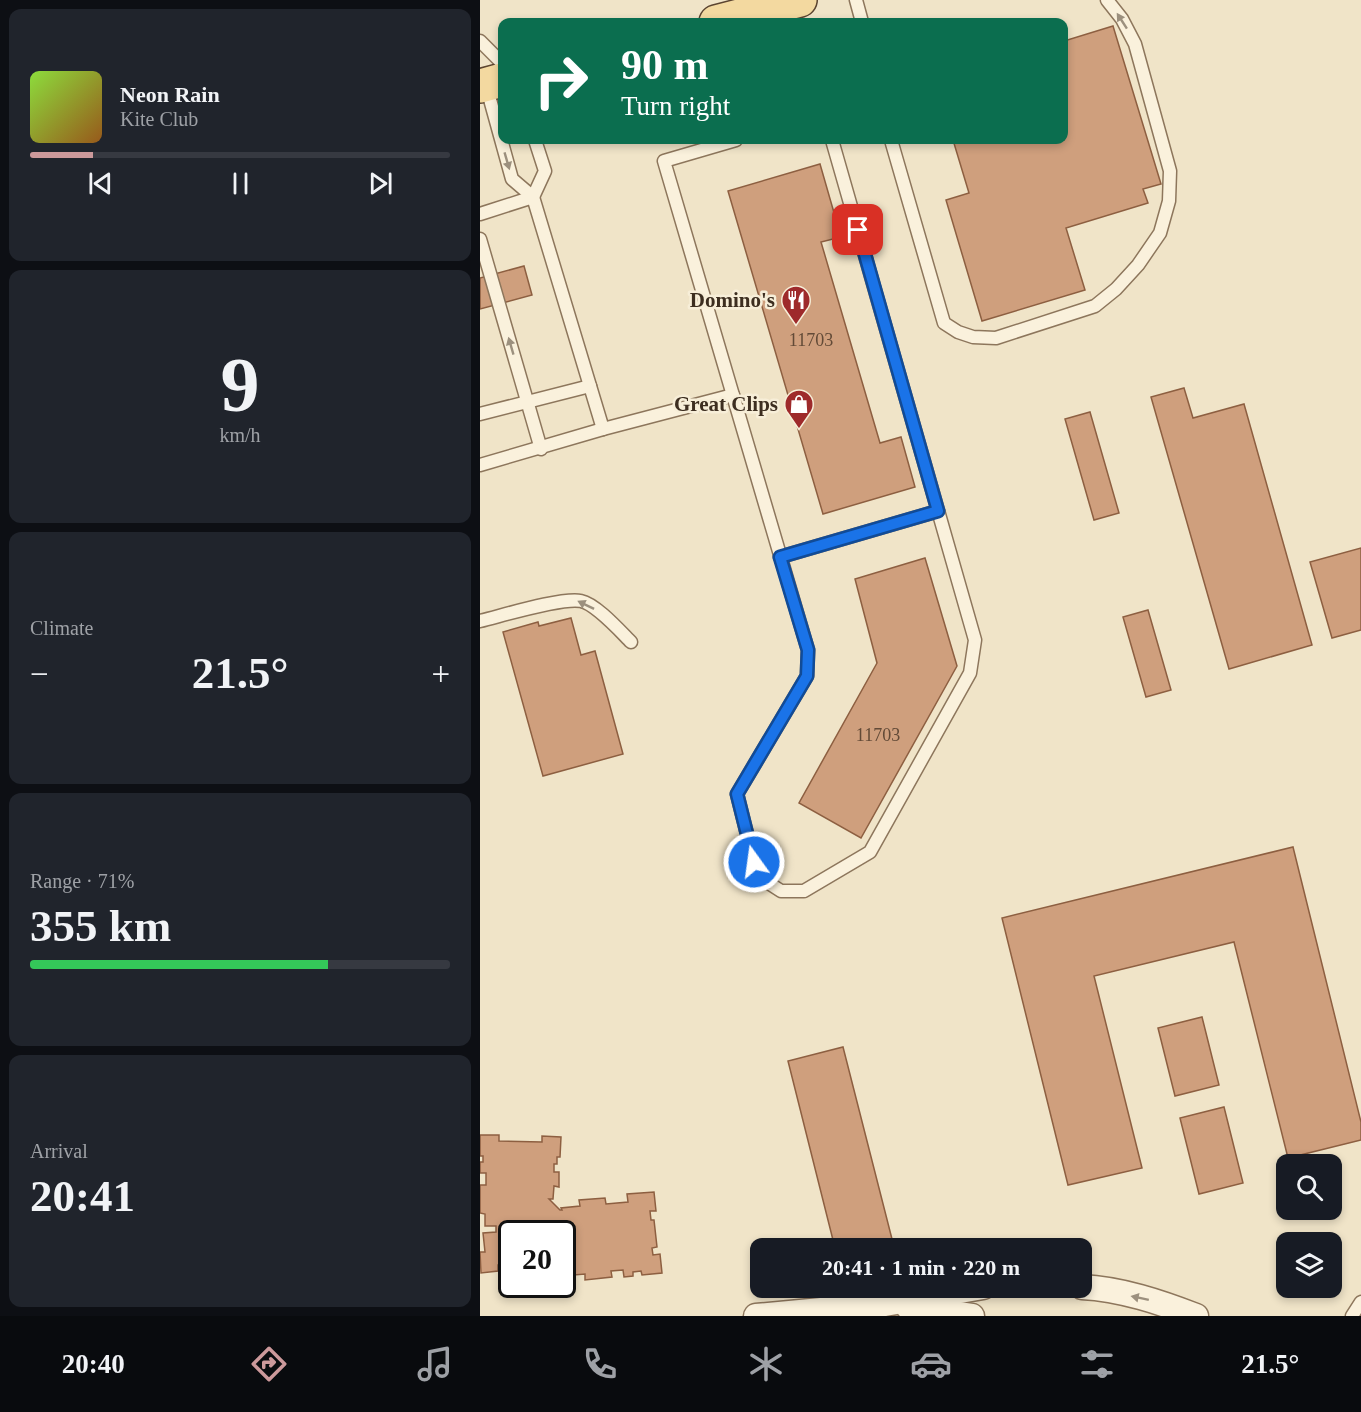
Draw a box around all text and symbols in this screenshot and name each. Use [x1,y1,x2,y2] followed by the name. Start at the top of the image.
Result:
[1116,14,1128,30] one-way arrow
[522,42,600,120] icon: right
[621,42,709,88] text: 90 m
[120,82,220,107] text: Neon Rain
[621,91,730,121] text: Turn right
[120,108,198,130] text: Kite Club
[503,152,512,170] one-way arrow
[84,167,117,200] icon: previous
[224,167,257,200] icon: pause
[364,167,397,200] icon: next
[832,204,883,255] pin
[841,213,874,246] icon: arrive
[780,284,812,326] restaurant icon: Domino's
[690,288,775,312] place label: Domino's
[789,330,833,350] house number: 11703
[506,336,515,354] one-way arrow
[221,341,260,428] text: 9
[783,388,815,430] shop icon: Great Clips
[674,392,778,416] place label: Great Clips
[219,424,261,446] text: km/h
[578,601,595,610] one-way arrow
[30,617,93,639] text: Climate
[192,648,288,698] text: 21.5°
[30,656,49,692] text: −
[431,656,450,692] text: +
[856,725,900,745] house number: 11703
[722,830,786,894] position arrow
[30,870,134,892] text: Range · 71%
[30,901,171,951] text: 355 km
[30,1140,88,1162] text: Arrival
[1276,1154,1342,1298] map controls
[1276,1154,1342,1220] button: search
[30,1171,135,1221] text: 20:41
[498,1220,576,1298] speed limit sign: 20
[1276,1232,1342,1298] button: layers
[822,1255,1020,1280] text: 20:41 · 1 min · 220 m
[1131,1292,1150,1302] one-way arrow
[248,1343,290,1385] icon: directions
[414,1343,456,1385] icon: music
[579,1343,621,1385] icon: phone
[745,1343,787,1385] icon: climate
[910,1343,952,1385] icon: car
[1076,1343,1118,1385] icon: filters
[62,1349,125,1379] text: 20:40
[1241,1349,1299,1379] text: 21.5°

